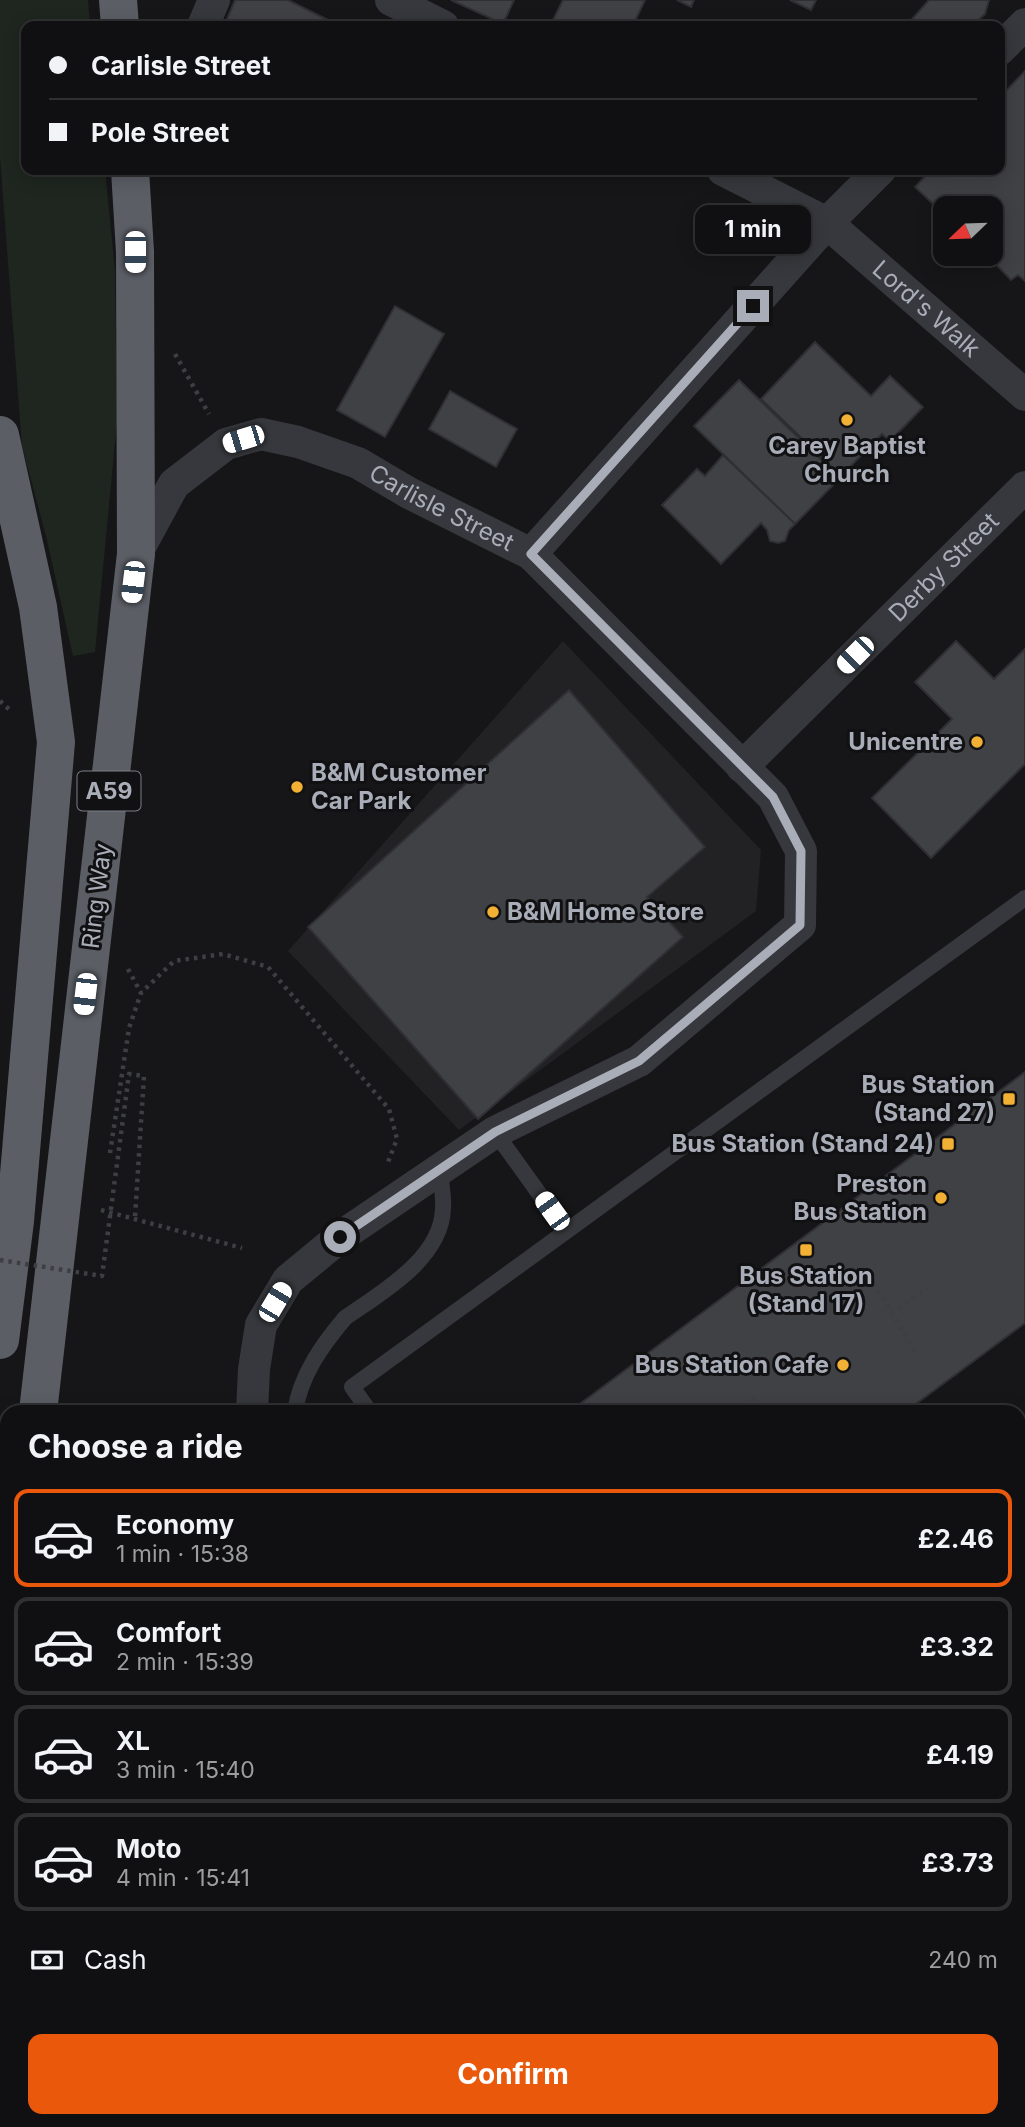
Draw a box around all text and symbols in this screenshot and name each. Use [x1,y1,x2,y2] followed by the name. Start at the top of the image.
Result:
[91,50,271,81] text: Carlisle Street
[91,117,229,148] text: Pole Street
[933,196,1003,266] north arrow
[933,196,1003,266] map controls
[695,204,811,254] callout: 1 min
[725,215,781,243] text: 1 min
[125,231,146,273] car
[867,254,986,363] street label: Lord's Walk
[737,290,769,322] route end
[839,412,855,428] marker: Carey Baptist Church
[220,423,267,455] car
[768,431,926,488] place label: Carey Baptist Church
[364,458,519,557] street label: Carlisle Street
[883,506,1005,627] street label: Derby Street
[121,560,146,604] car
[833,633,878,677] car
[848,727,963,756] place label: Unicentre
[969,734,985,750] marker: Unicentre
[311,758,487,815] place label: B&M Customer Car Park
[78,772,140,810] road number: A59
[289,779,305,795] marker: B&M Customer Car Park
[76,842,117,950] street label: Ring Way
[507,897,704,926] place label: B&M Home Store
[485,904,501,920] marker: B&M Home Store
[73,972,98,1016] car
[862,1070,995,1127] place label: Bus Station (Stand 27)
[1001,1091,1017,1107] marker: Bus Station (Stand 27)
[671,1129,934,1158] place label: Bus Station (Stand 24)
[940,1136,956,1152] marker: Bus Station (Stand 24)
[794,1169,927,1226] place label: Preston Bus Station
[532,1188,573,1234] car
[933,1190,949,1206] marker: Preston Bus Station
[324,1221,356,1253] route start
[798,1242,814,1258] marker: Bus Station (Stand 17)
[739,1261,873,1318] place label: Bus Station (Stand 17)
[256,1279,295,1325] car
[635,1350,829,1379] place label: Bus Station Cafe
[835,1357,851,1373] marker: Bus Station Cafe
[28,1427,243,1466] text: Choose a ride
[32,1507,95,1570] icon: car
[116,1509,234,1540] text: Economy
[918,1523,994,1554] text: £2.46
[116,1540,249,1568] text: 1 min · 15:38
[32,1615,95,1678] icon: car
[116,1617,221,1648] text: Comfort
[920,1631,994,1662] text: £3.32
[116,1648,254,1676] text: 2 min · 15:39
[32,1723,95,1786] icon: car
[116,1725,150,1756] text: XL
[926,1739,994,1770] text: £4.19
[116,1756,255,1784] text: 3 min · 15:40
[32,1831,95,1894] icon: car
[116,1833,181,1864] text: Moto
[922,1847,994,1878] text: £3.73
[116,1864,250,1892] text: 4 min · 15:41
[28,1941,66,1979] icon: cash
[84,1944,147,1975] text: Cash
[928,1946,998,1974] text: 240 m
[28,2034,998,2114] button: Confirm

